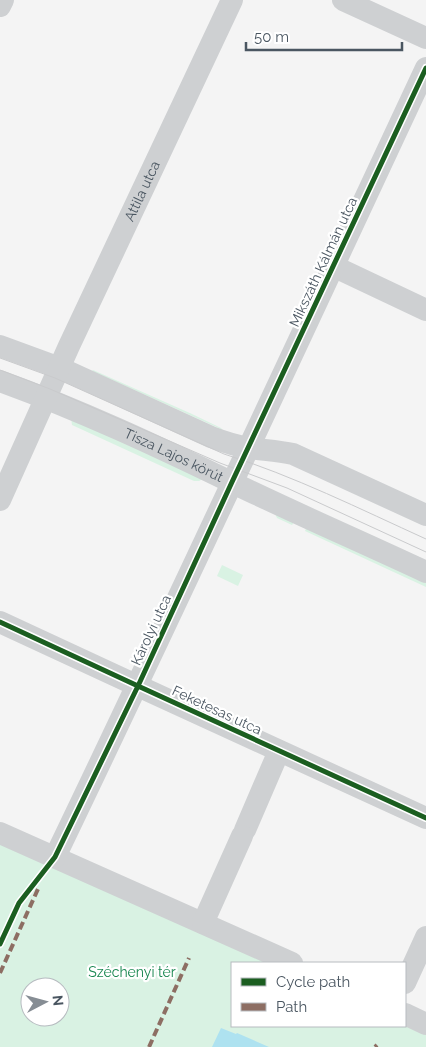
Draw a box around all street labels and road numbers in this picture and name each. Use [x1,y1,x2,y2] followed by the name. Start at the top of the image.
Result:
[121,158,163,224] street label: Attila utca
[286,195,360,329] street label: Mikszáth Kálmán utca
[122,425,226,485] street label: Tisza Lajos körút
[128,592,174,668] street label: Károlyi utca
[170,682,264,738] street label: Feketesas utca

